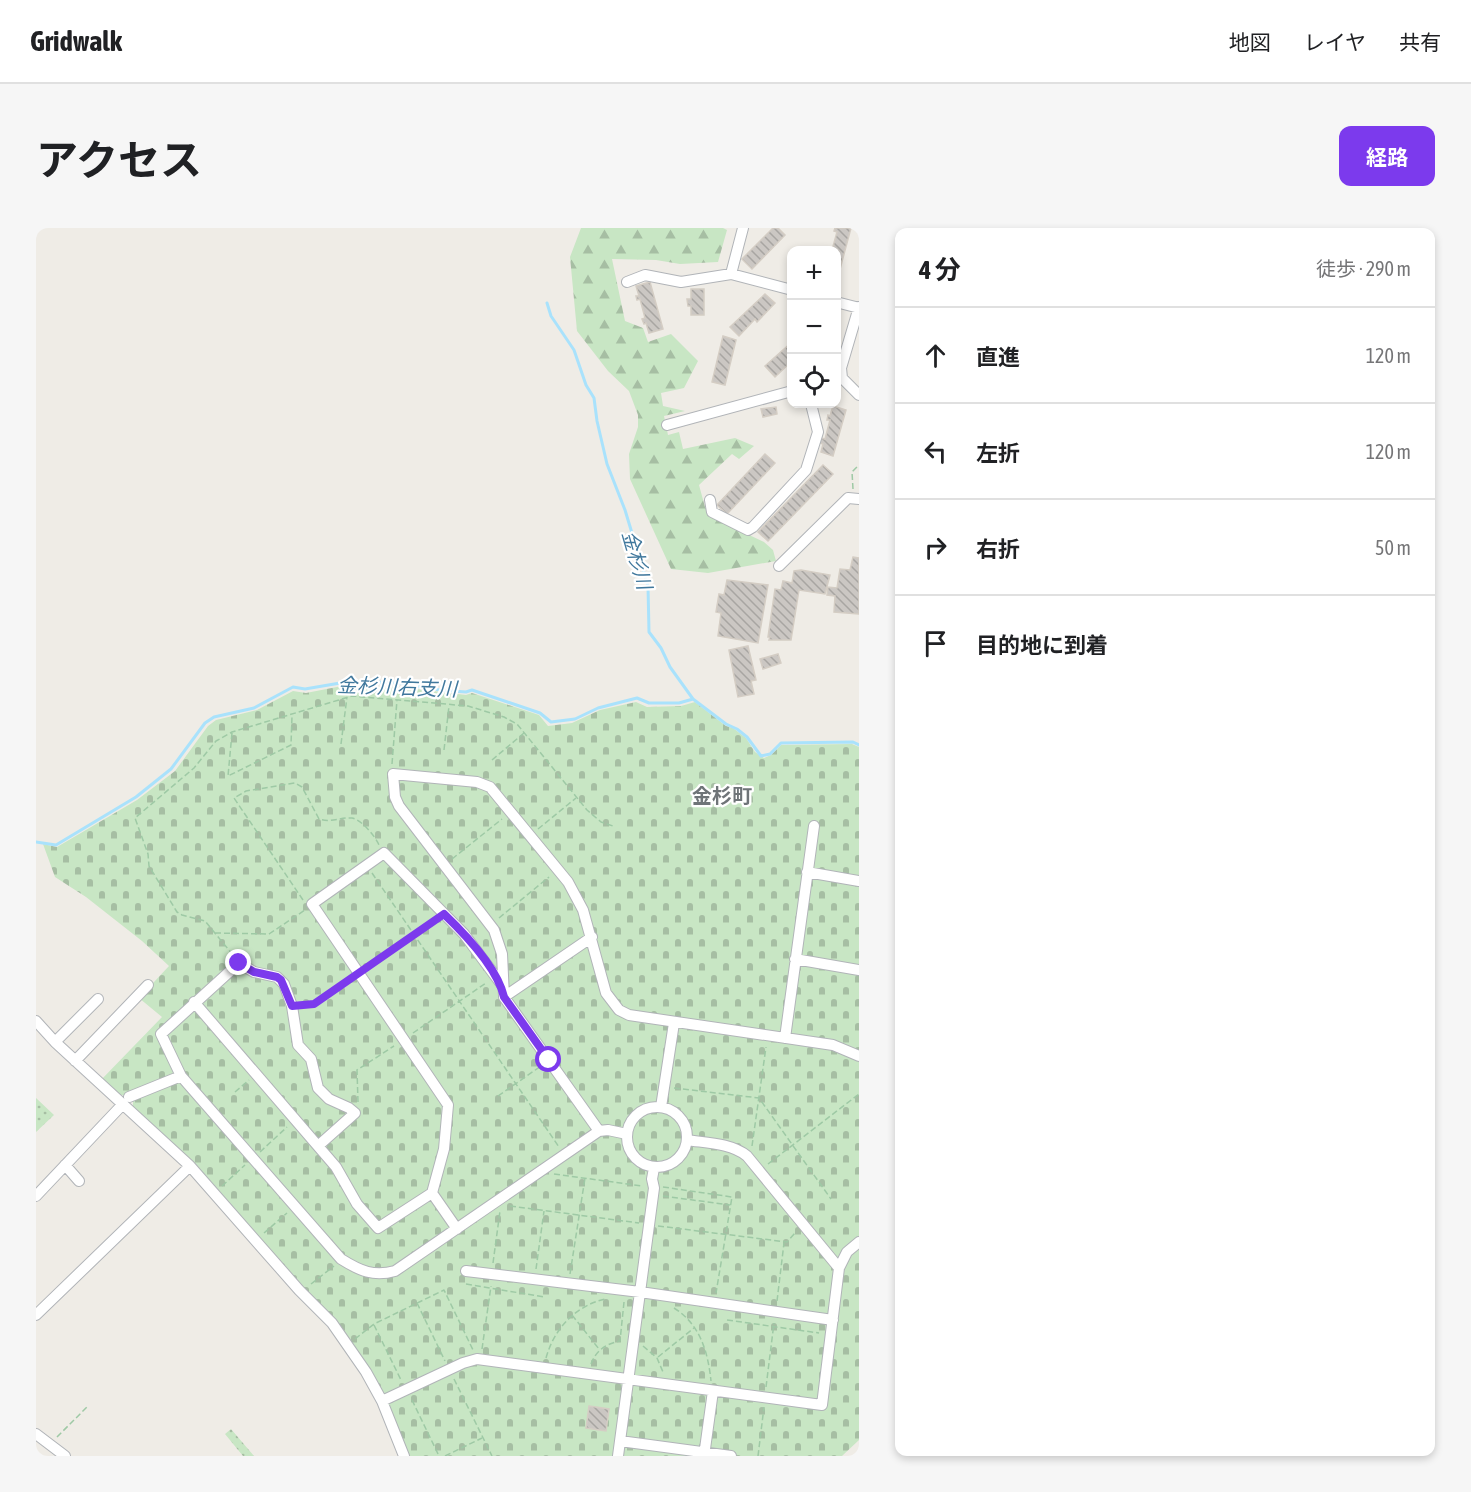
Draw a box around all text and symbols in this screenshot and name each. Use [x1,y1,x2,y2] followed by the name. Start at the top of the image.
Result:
[30,25,122,57] text: Gridwalk
[1229,30,1271,54] text: 地図
[1304,30,1366,54] text: レイヤ
[1399,30,1441,54] text: 共有
[1339,126,1435,186] button: 経路
[36,136,202,184] text: アクセス
[787,246,841,408] map controls
[787,246,841,300] button: +
[919,255,961,285] text: 4 分
[1316,257,1411,280] text: 徒歩 · 290 m
[787,300,841,354] button: −
[919,339,952,372] icon: ahead
[976,344,1020,370] text: 直進
[1366,344,1411,367] text: 120 m
[787,354,841,408] button: locate
[919,435,952,468] icon: left
[976,440,1020,466] text: 左折
[1366,440,1411,463] text: 120 m
[618,528,657,594] water label: 金杉川
[919,531,952,564] icon: right
[976,536,1020,562] text: 右折
[1375,536,1411,559] text: 50 m
[919,627,952,660] icon: arrive
[976,632,1108,658] text: 目的地に到着
[337,673,459,700] water label: 金杉川右支川
[692,784,752,807] district label: 金杉町
[225,949,251,975] route end
[535,1046,561,1072] route start

